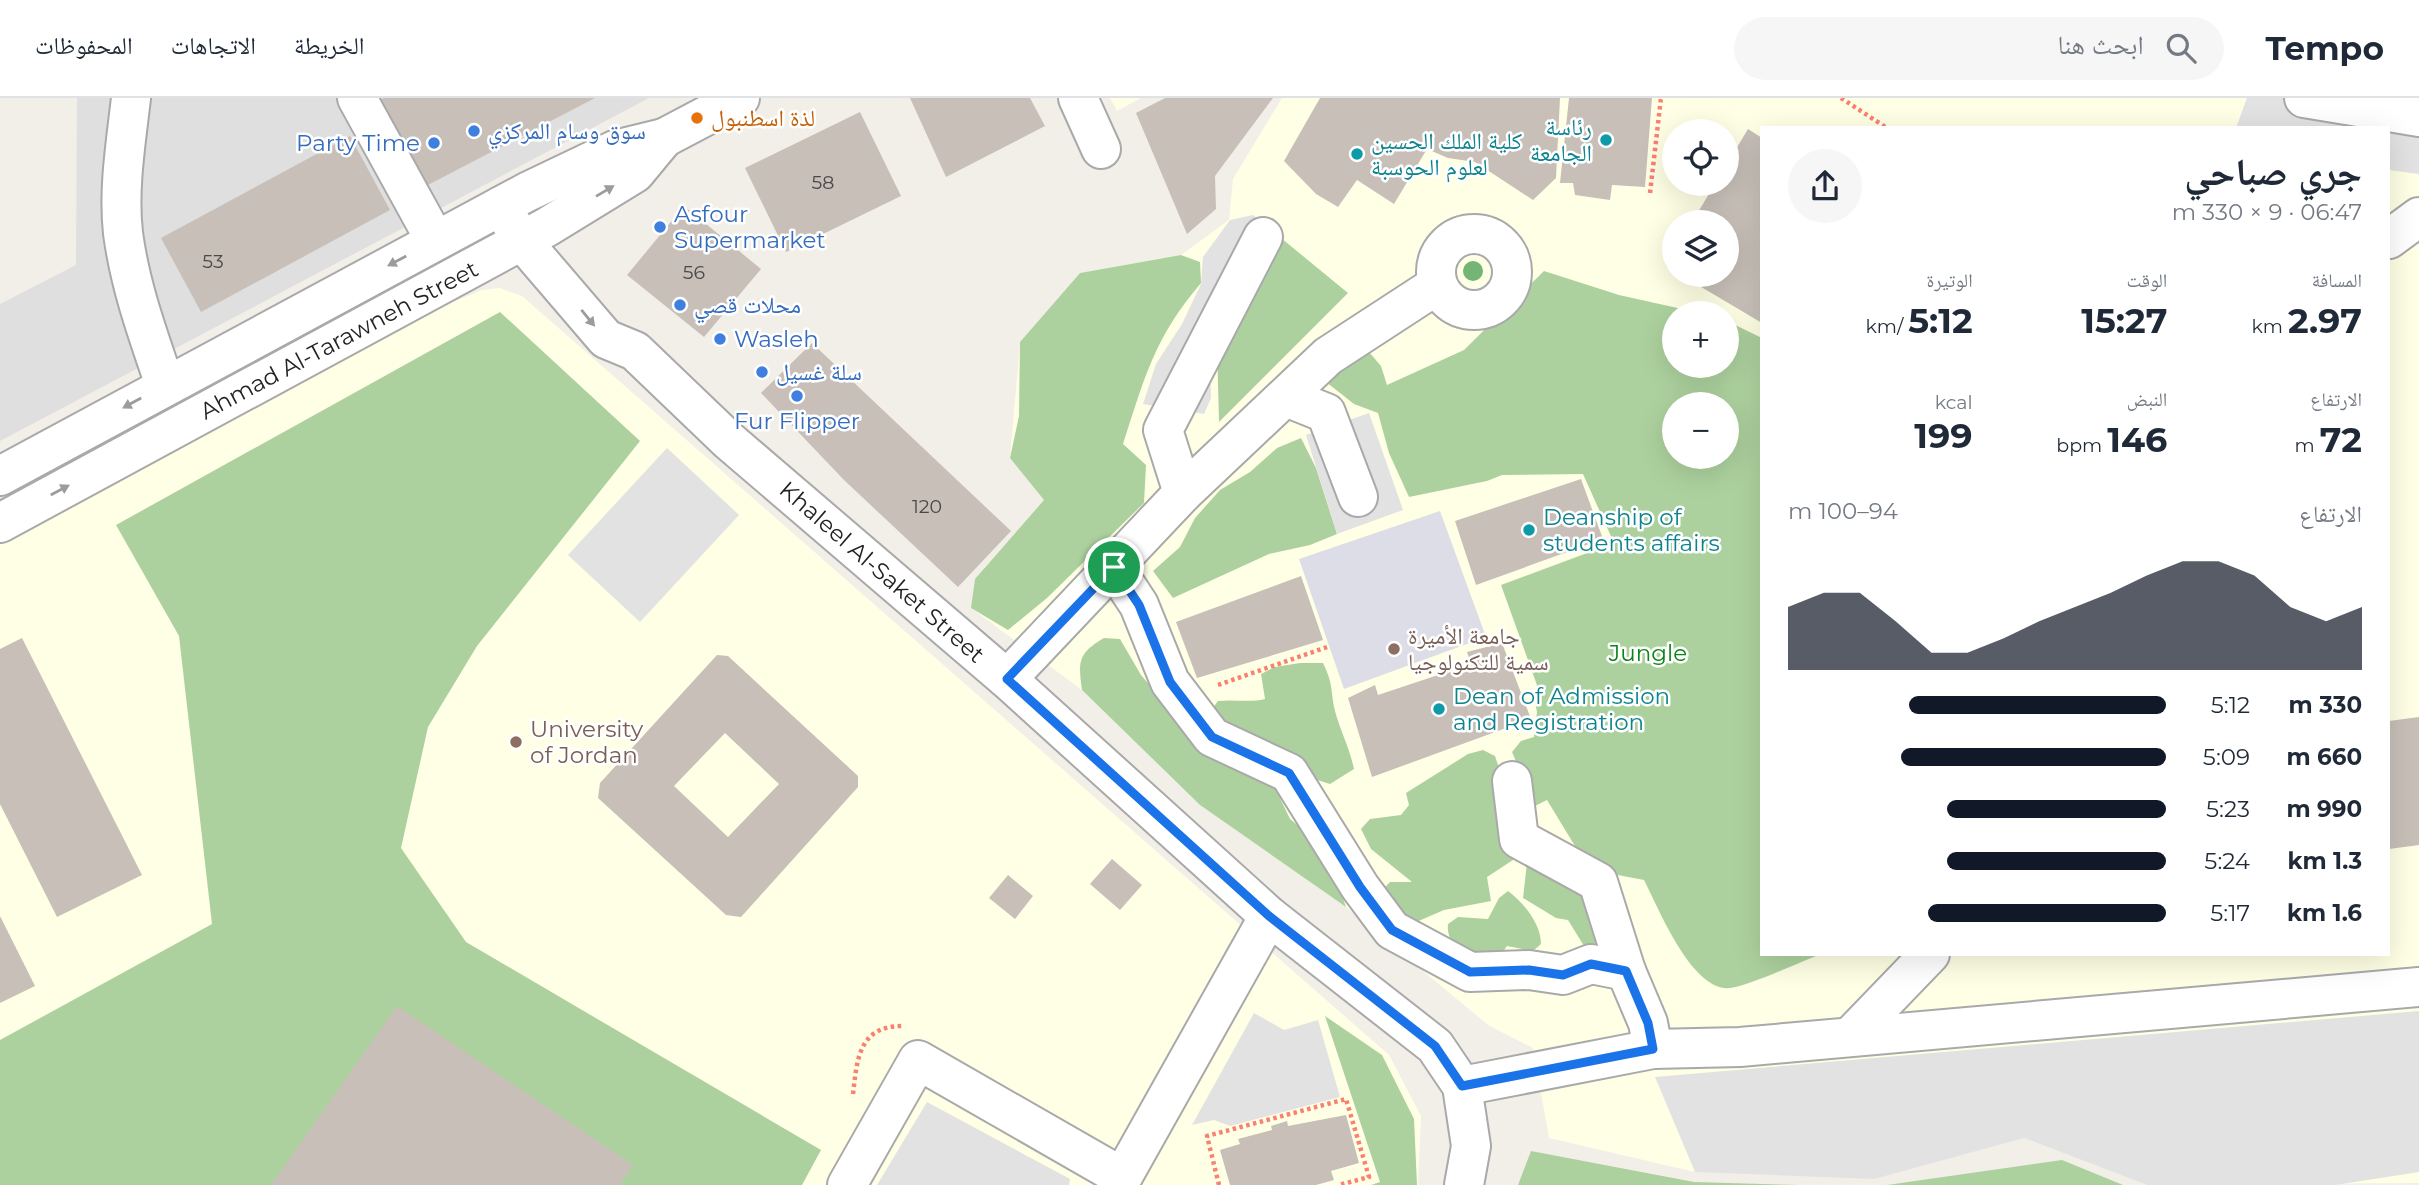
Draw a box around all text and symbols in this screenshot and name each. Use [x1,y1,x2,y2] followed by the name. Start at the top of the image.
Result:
[1734,17,2224,80] search box
[2266,28,2384,68] text: Tempo
[2058,29,2144,61] text: ابحث هنا
[2162,29,2200,67] icon: search
[35,31,133,60] text: المحفوظات
[171,31,256,60] text: الاتجاهات
[294,31,365,60] text: الخريطة
[711,104,815,132] place label: لذة اسطنبول
[689,110,705,126] marker: لذة اسطنبول
[1530,113,1592,167] place label: رئاسة الجامعة
[488,117,646,150] place label: سوق وسام المركزي
[1662,119,1739,469] map controls
[1662,119,1739,196] button: locate
[466,123,482,139] marker: سوق وسام المركزي
[1371,127,1522,183] place label: كلية الملك الحسين لعلوم الحوسبة
[296,129,420,157] place label: Party Time
[1598,132,1614,148] marker: رئاسة الجامعة
[426,135,442,151] marker: Party Time
[1349,146,1365,162] marker: كلية الملك الحسين لعلوم الحوسبة
[2184,148,2362,195] text: جري صباحي
[1788,149,1862,223] button: share
[812,171,834,194] house number: 58
[596,185,615,198] one-way arrow
[2172,198,2362,226] text: 06:47 · 9 × 330 m
[674,200,826,254] place label: Asfour Supermarket
[1662,210,1739,287] button: layers
[652,219,668,235] marker: Asfour Supermarket
[202,250,224,273] house number: 53
[195,255,483,425] street label: Ahmad Al-Tarawneh Street
[387,255,407,266] one-way arrow
[683,261,705,284] house number: 56
[1926,269,1973,292] text: الوتيرة
[2126,269,2167,292] text: الوقت
[2312,269,2362,292] text: المسافة
[694,291,801,324] place label: محلات قصي
[672,297,688,313] marker: محلات قصي
[1908,299,1973,342] text: 5:12
[2081,299,2167,342] text: 15:27
[2288,299,2362,342] text: 2.97
[1662,301,1739,378] button: +
[580,309,595,326] one-way arrow
[1866,315,1908,338] text: /km
[2252,315,2288,338] text: km
[734,325,819,353] place label: Wasleh
[712,331,728,347] marker: Wasleh
[776,358,862,386] place label: سلة غسيل
[754,364,770,380] marker: سلة غسيل
[789,388,805,404] marker: Fur Flipper
[2127,388,2167,411] text: النبض
[2310,388,2362,411] text: الارتفاع
[1935,391,1973,414] text: kcal
[1662,392,1739,469] button: −
[122,397,142,409] one-way arrow
[734,407,860,435] place label: Fur Flipper
[1914,414,1973,457] text: 199
[2107,418,2167,461] text: 146
[2320,418,2362,461] text: 72
[2056,434,2107,457] text: bpm
[2294,434,2320,457] text: m
[774,475,990,669] street label: Khaleel Al-Saket Street
[50,485,70,496] one-way arrow
[912,495,942,518] house number: 120
[1788,497,1898,525] text: 94–100 m
[2299,500,2362,528] text: الارتفاع
[1543,503,1720,557] place label: Deanship of students affairs
[1521,522,1537,538] marker: Deanship of students affairs
[1084,537,1144,597] pin
[1095,548,1133,586] icon: arrive
[1408,622,1549,676] place label: جامعة الأميرة سمية للتكنولوجيا
[1608,639,1687,667] park label: Jungle
[1386,641,1402,657] marker: جامعة الأميرة سمية للتكنولوجيا
[1453,682,1670,736] place label: Dean of Admission and Registration
[2211,691,2250,719] text: 5:12
[2289,691,2362,719] text: 330 m
[1431,701,1447,717] marker: Dean of Admission and Registration
[530,715,644,769] place label: University of Jordan
[508,734,524,750] marker: University of Jordan
[2203,743,2250,771] text: 5:09
[2286,743,2362,771] text: 660 m
[2206,795,2250,823] text: 5:23
[2286,795,2362,823] text: 990 m
[2204,847,2250,875] text: 5:24
[2287,847,2362,875] text: 1.3 km
[2210,899,2250,927] text: 5:17
[2287,899,2362,927] text: 1.6 km

